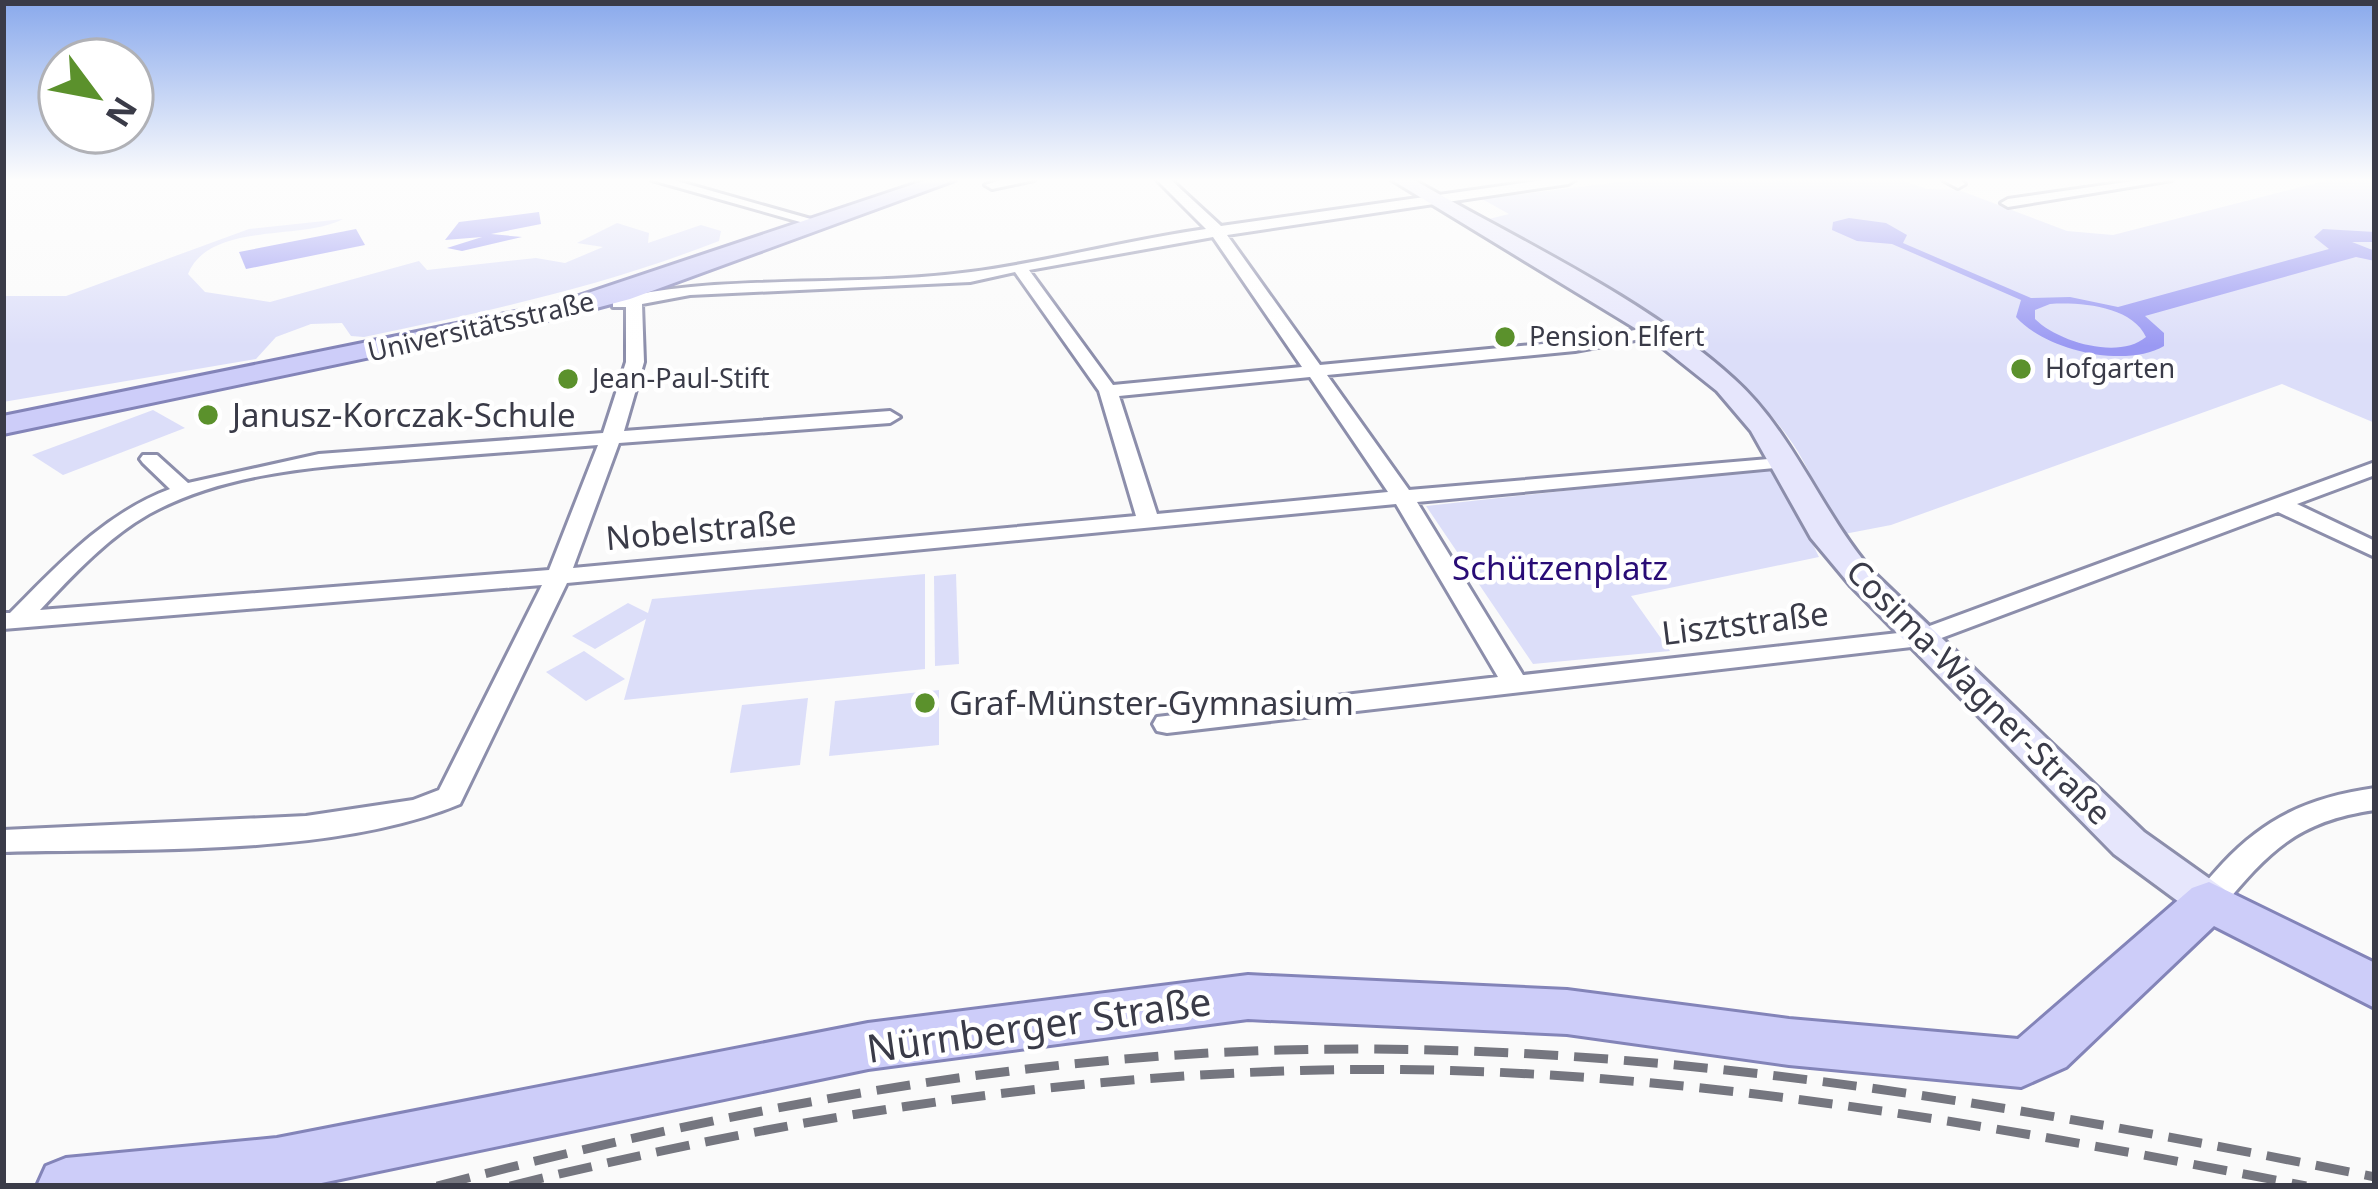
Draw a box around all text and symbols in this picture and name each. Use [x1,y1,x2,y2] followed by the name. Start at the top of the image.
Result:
[36,36,156,156] north arrow
[96,89,148,135] text: N
[364,281,598,370] street label: Universitätsstraße
[1529,317,1705,354] place label: Pension Elfert
[1492,324,1518,350] marker: Pension Elfert
[2045,349,2175,386] place label: Hofgarten
[2008,356,2034,382] marker: Hofgarten
[589,359,770,396] place label: Jean-Paul-Stift
[555,366,581,392] marker: Jean-Paul-Stift
[229,392,576,437] place label: Janusz-Korczak-Schule
[195,402,221,428] marker: Janusz-Korczak-Schule
[604,499,798,560] street label: Nobelstraße
[1452,545,1668,590] park label: Schützenplatz
[1837,549,2122,834] street label: Cosima-Wagner-Straße
[1659,590,1831,655] street label: Lisztstraße
[949,680,1354,725] place label: Graf-Münster-Gymnasium
[912,690,938,716] marker: Graf-Münster-Gymnasium
[863,973,1214,1074] street label: Nürnberger Straße

